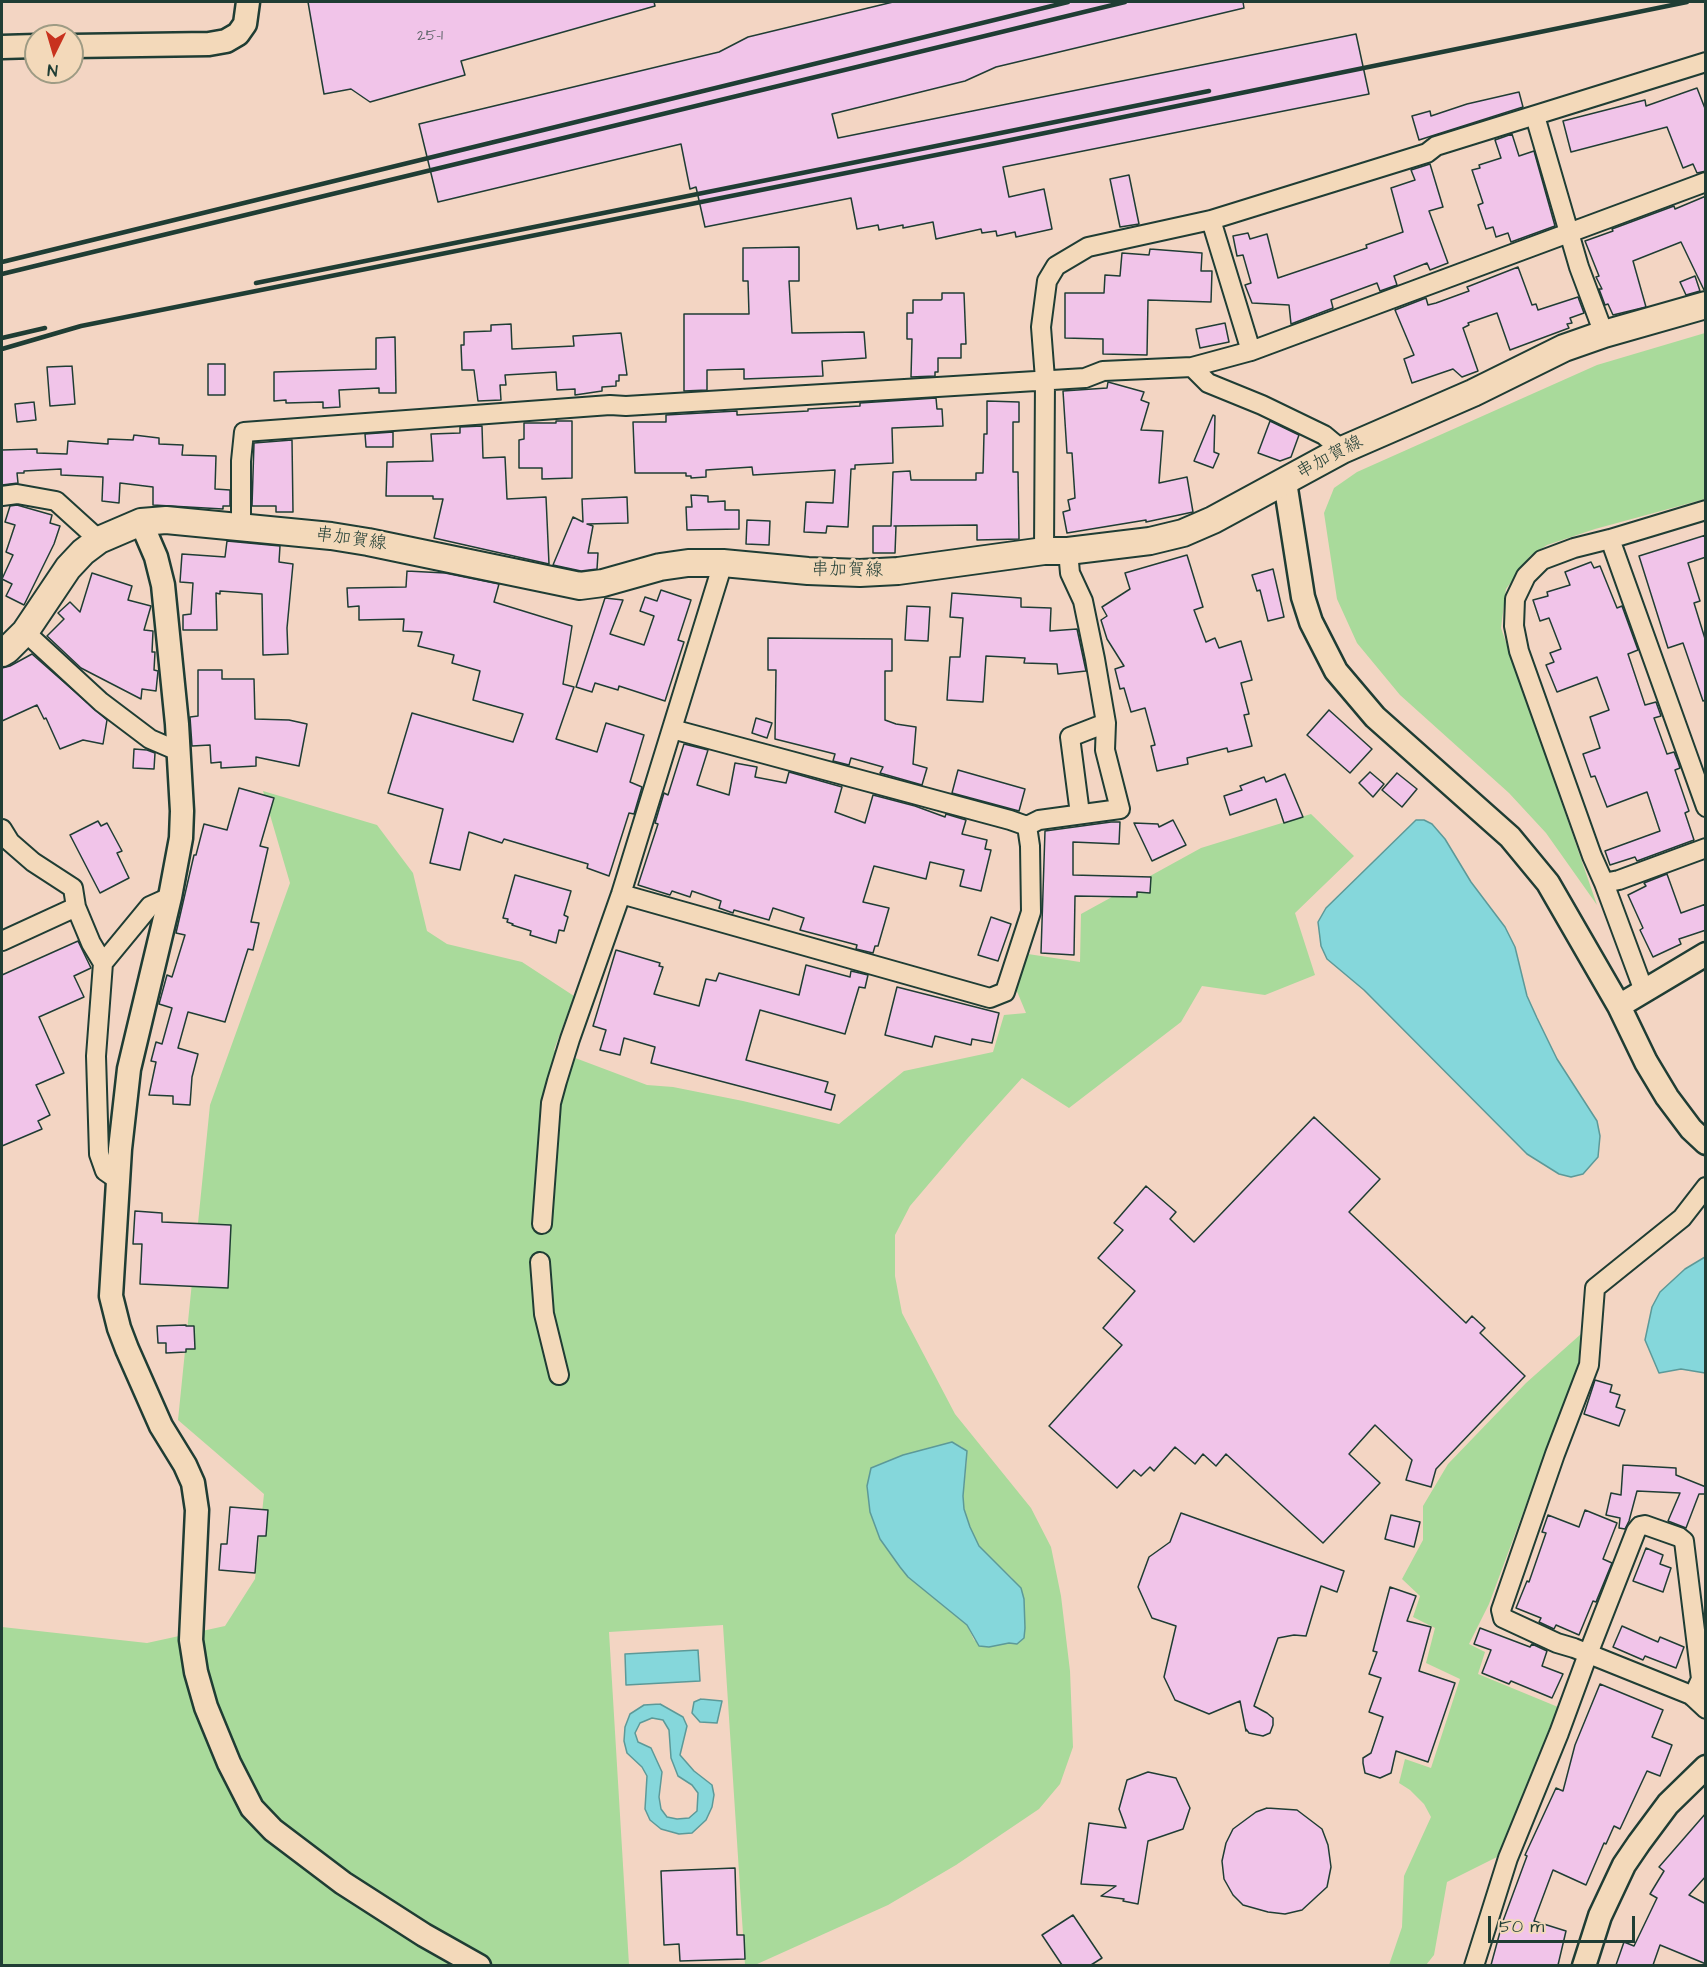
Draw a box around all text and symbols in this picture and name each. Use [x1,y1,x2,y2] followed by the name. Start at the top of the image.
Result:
[24,24,84,84] north arrow
[417,28,443,46] house number: 25-1
[47,59,59,81] text: N
[1293,432,1367,484] street label: 串加賀線
[314,524,388,556] street label: 串加賀線
[811,560,883,582] street label: 串加賀線
[1491,1904,1638,1942] scale bar
[1499,1914,1544,1939] text: 50 m

